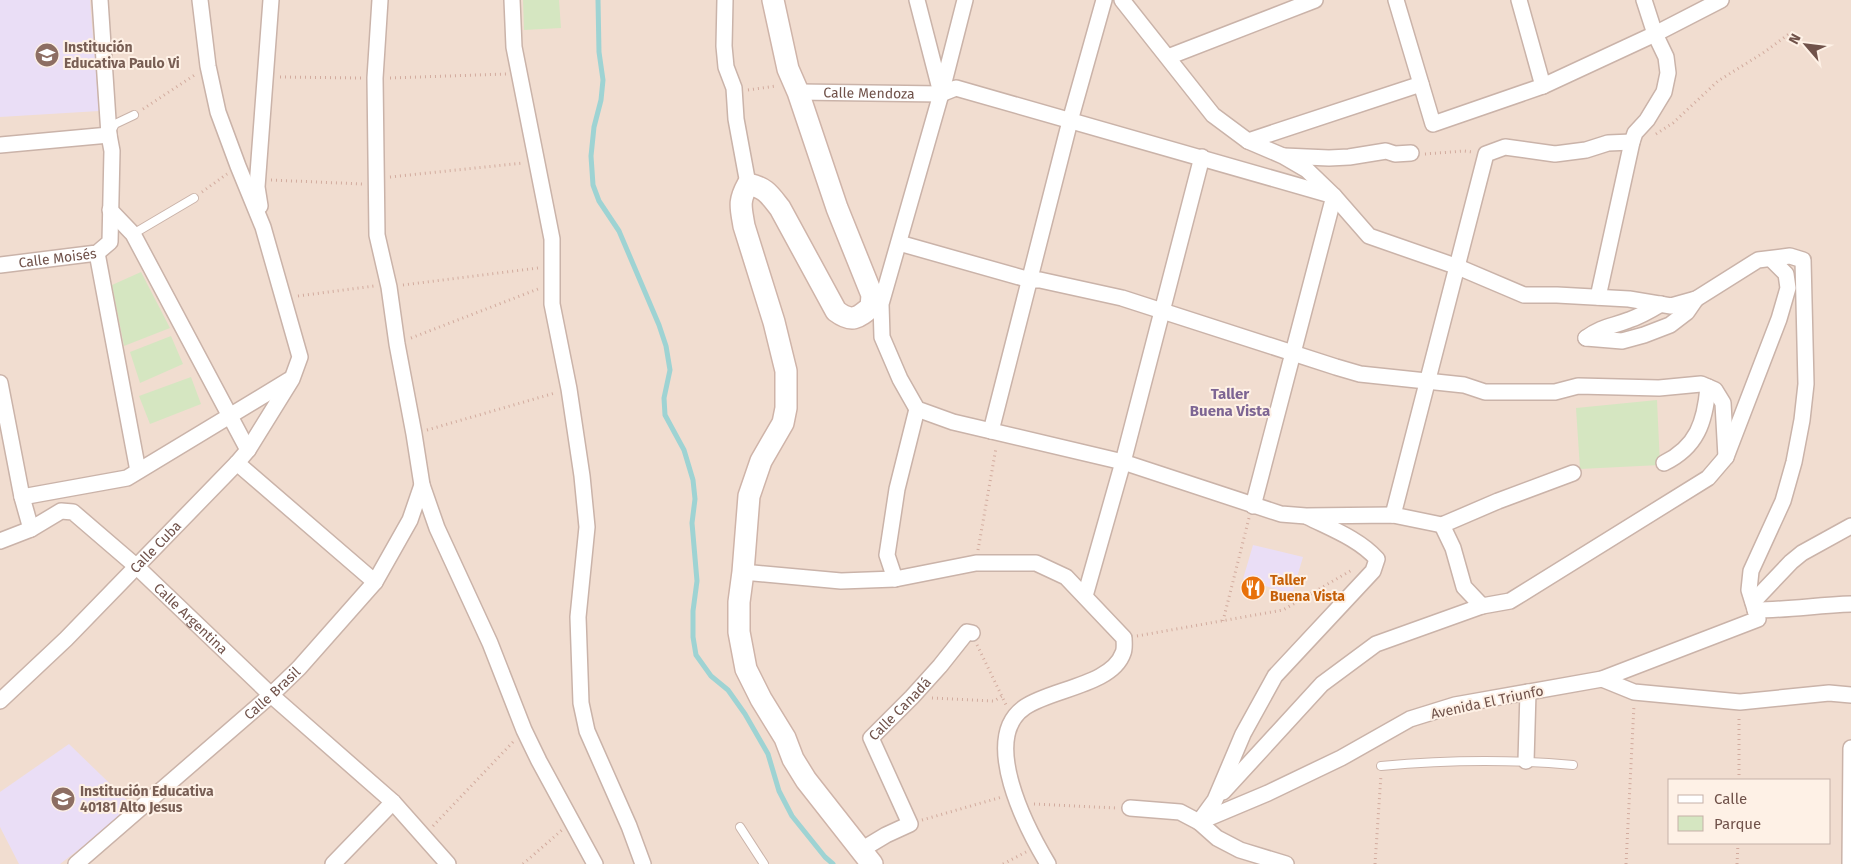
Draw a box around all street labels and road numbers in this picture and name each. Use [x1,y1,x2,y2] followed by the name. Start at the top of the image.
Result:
[823,84,915,103] street label: Calle Mendoza
[18,245,98,272] street label: Calle Moisés
[127,518,185,577] street label: Calle Cuba
[150,580,231,658] street label: Calle Argentina
[241,664,304,724] street label: Calle Brasil
[865,674,935,744] street label: Calle Canadá
[1429,682,1545,723] street label: Avenida El Triunfo

